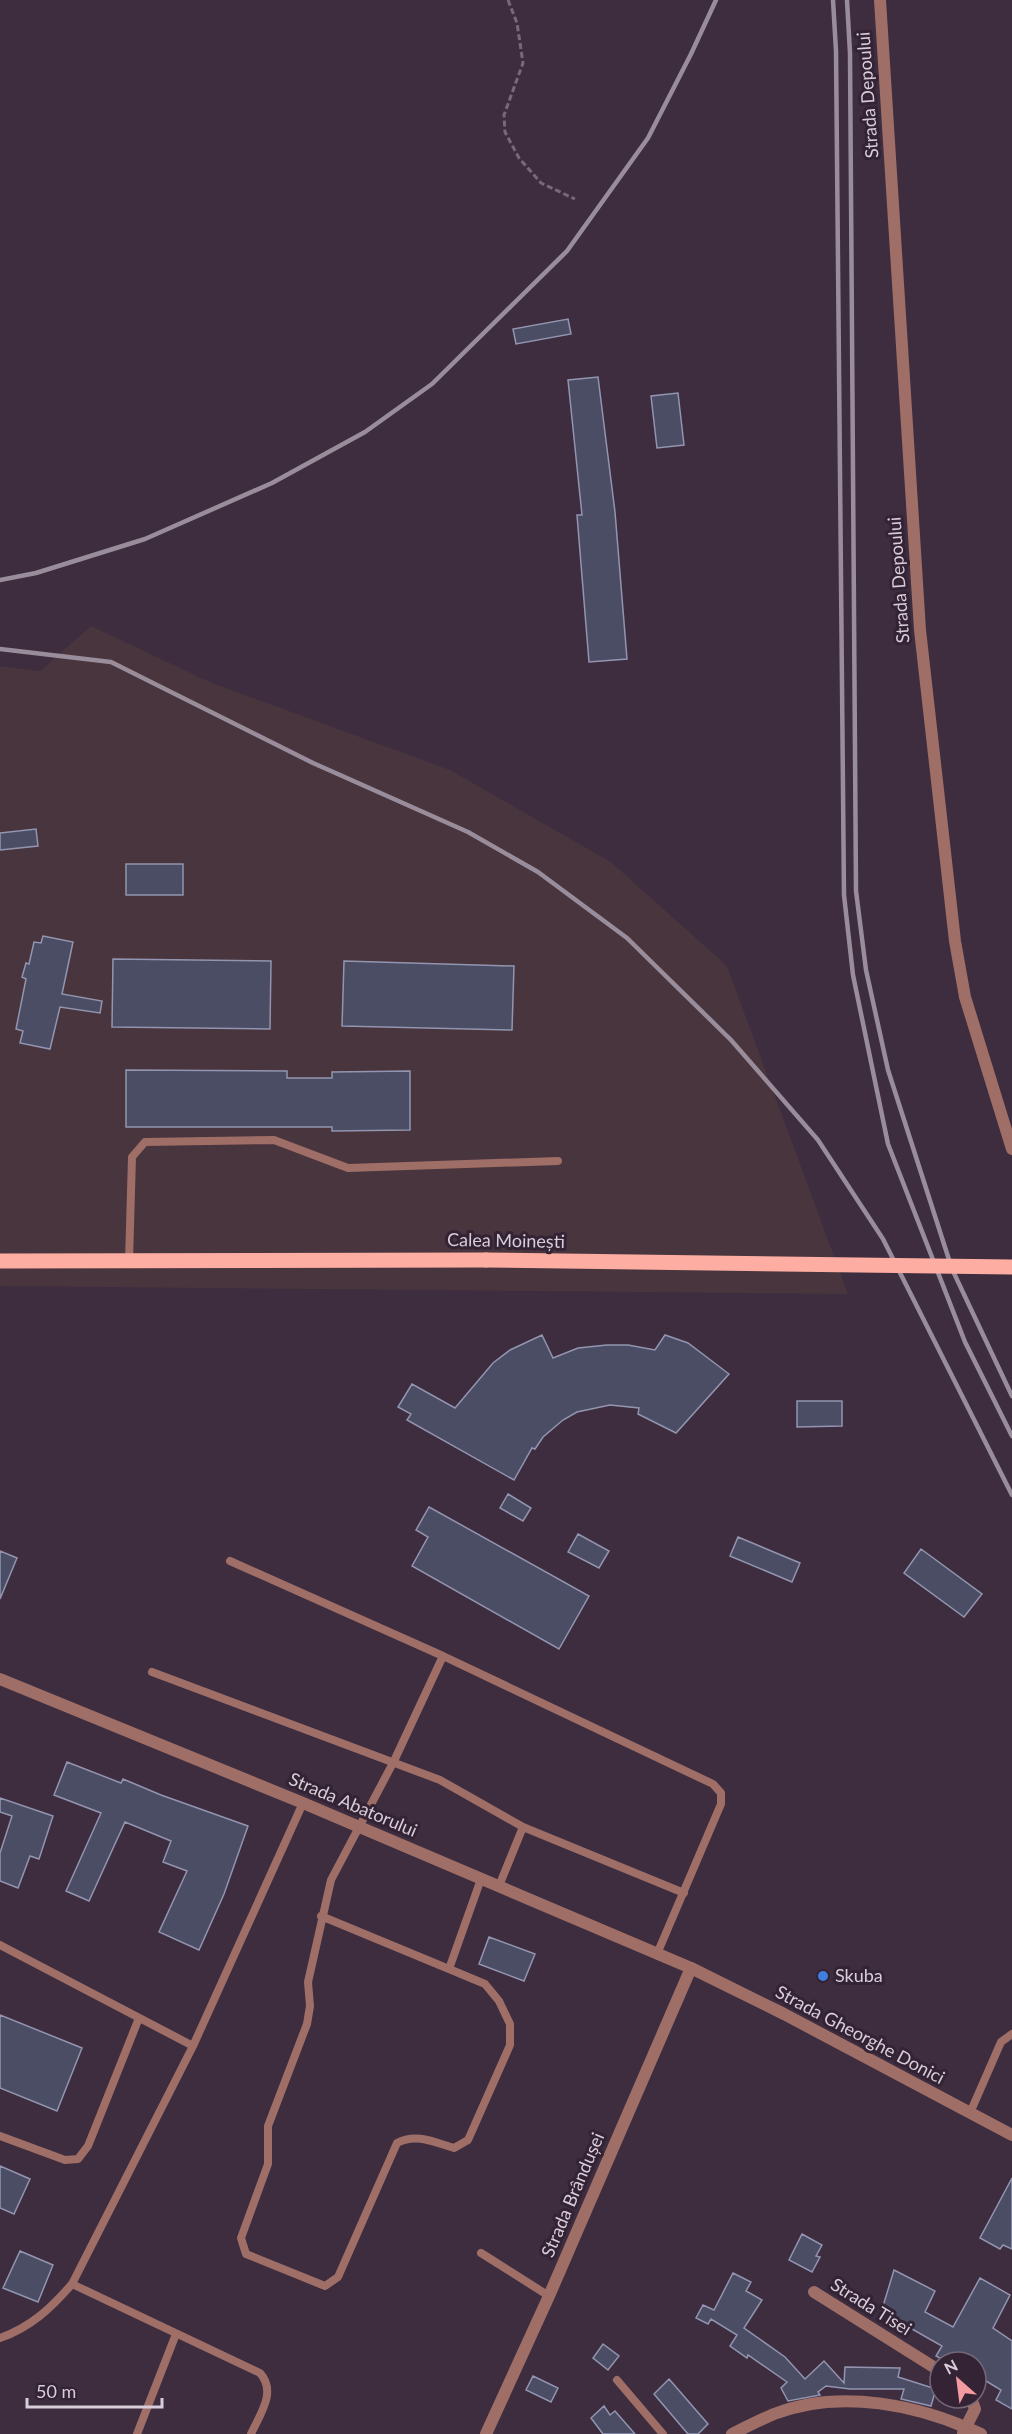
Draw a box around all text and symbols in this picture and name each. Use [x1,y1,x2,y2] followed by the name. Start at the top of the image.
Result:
[852,31,882,159] street label: Strada Depoului
[883,516,913,644] street label: Strada Depoului
[447,1228,565,1252] street label: Calea Moinești
[286,1767,421,1841] street label: Strada Abatorului
[835,1964,883,1986] place label: Skuba
[816,1969,830,1983] marker: Skuba
[772,1980,949,2088] street label: Strada Gheorghe Donici
[536,2129,608,2260] street label: Strada Brândușei
[827,2273,916,2340] street label: Strada Tisei
[928,2350,988,2410] north arrow
[941,2355,961,2378] text: N
[27,2371,162,2409] scale bar
[36,2380,76,2402] text: 50 m

